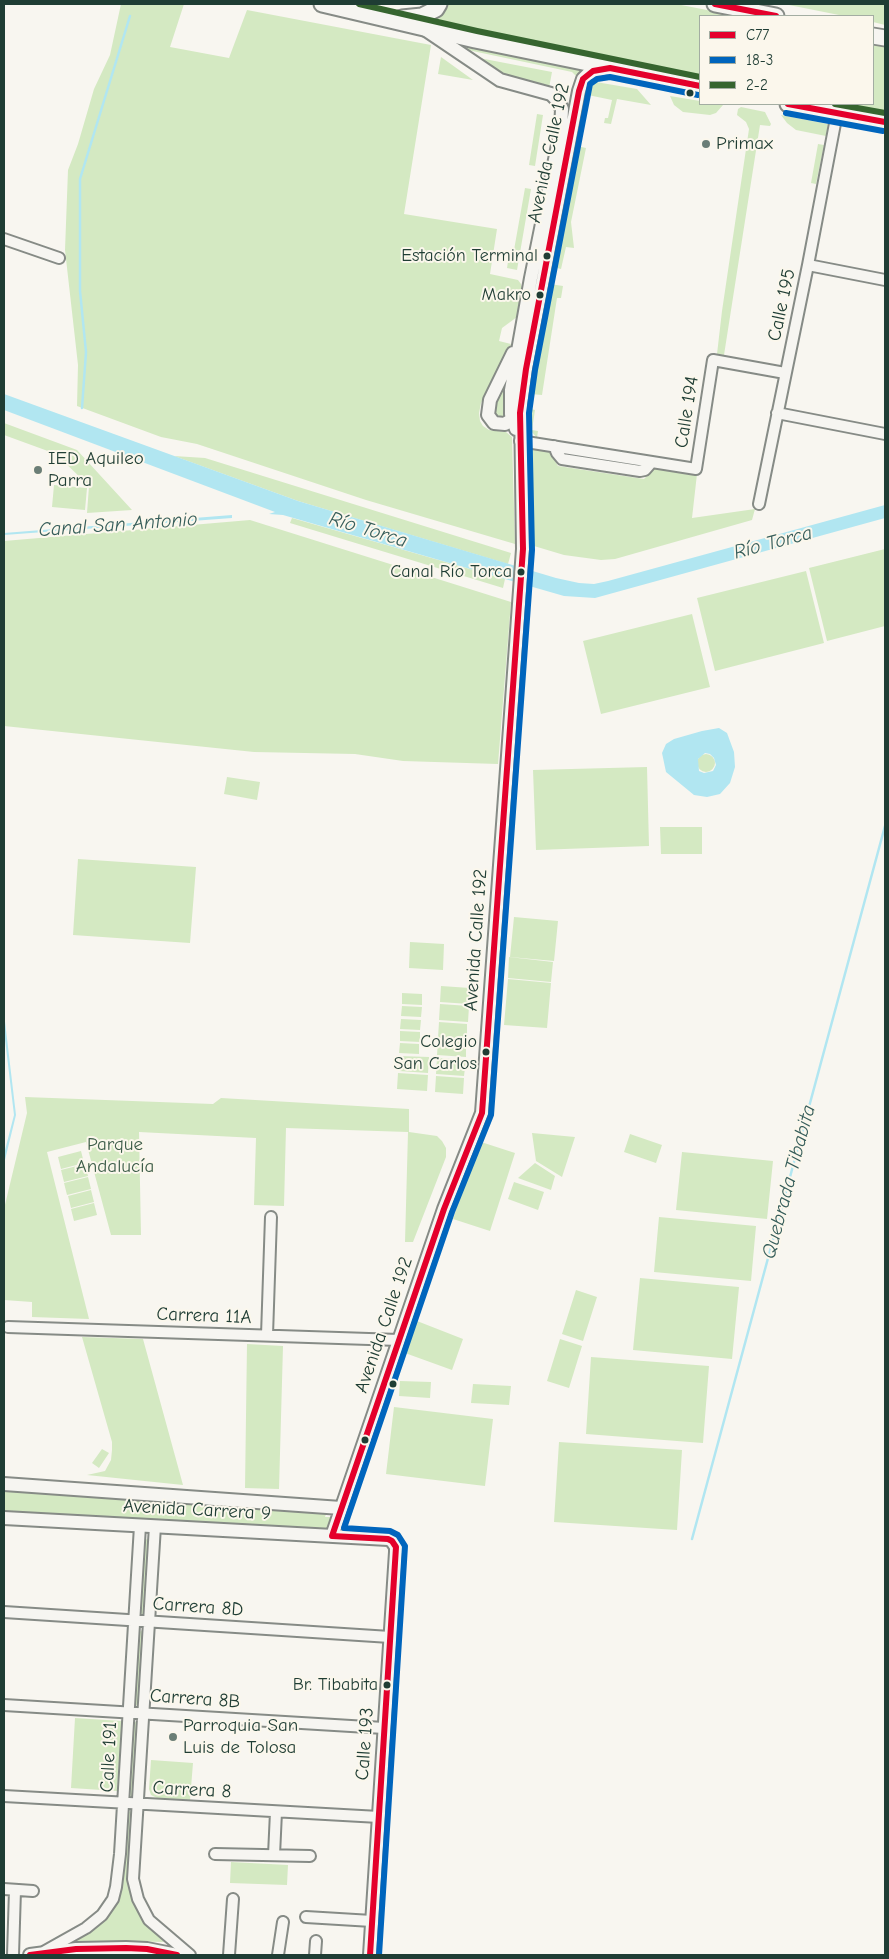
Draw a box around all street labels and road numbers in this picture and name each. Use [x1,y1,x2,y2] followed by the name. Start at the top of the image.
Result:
[523,81,575,225] street label: Avenida Calle 192
[763,267,801,343] street label: Calle 195
[670,374,704,450] street label: Calle 194
[460,868,492,1012] street label: Avenida Calle 192
[350,1254,418,1396] street label: Avenida Calle 192
[156,1303,252,1329] street label: Carrera 11A
[122,1495,272,1525] street label: Avenida Carrera 9
[152,1592,244,1622] street label: Carrera 8D
[149,1684,241,1714] street label: Carrera 8B
[351,1707,379,1781] street label: Calle 193
[96,1721,122,1793] street label: Calle 191
[152,1777,232,1803] street label: Carrera 8

